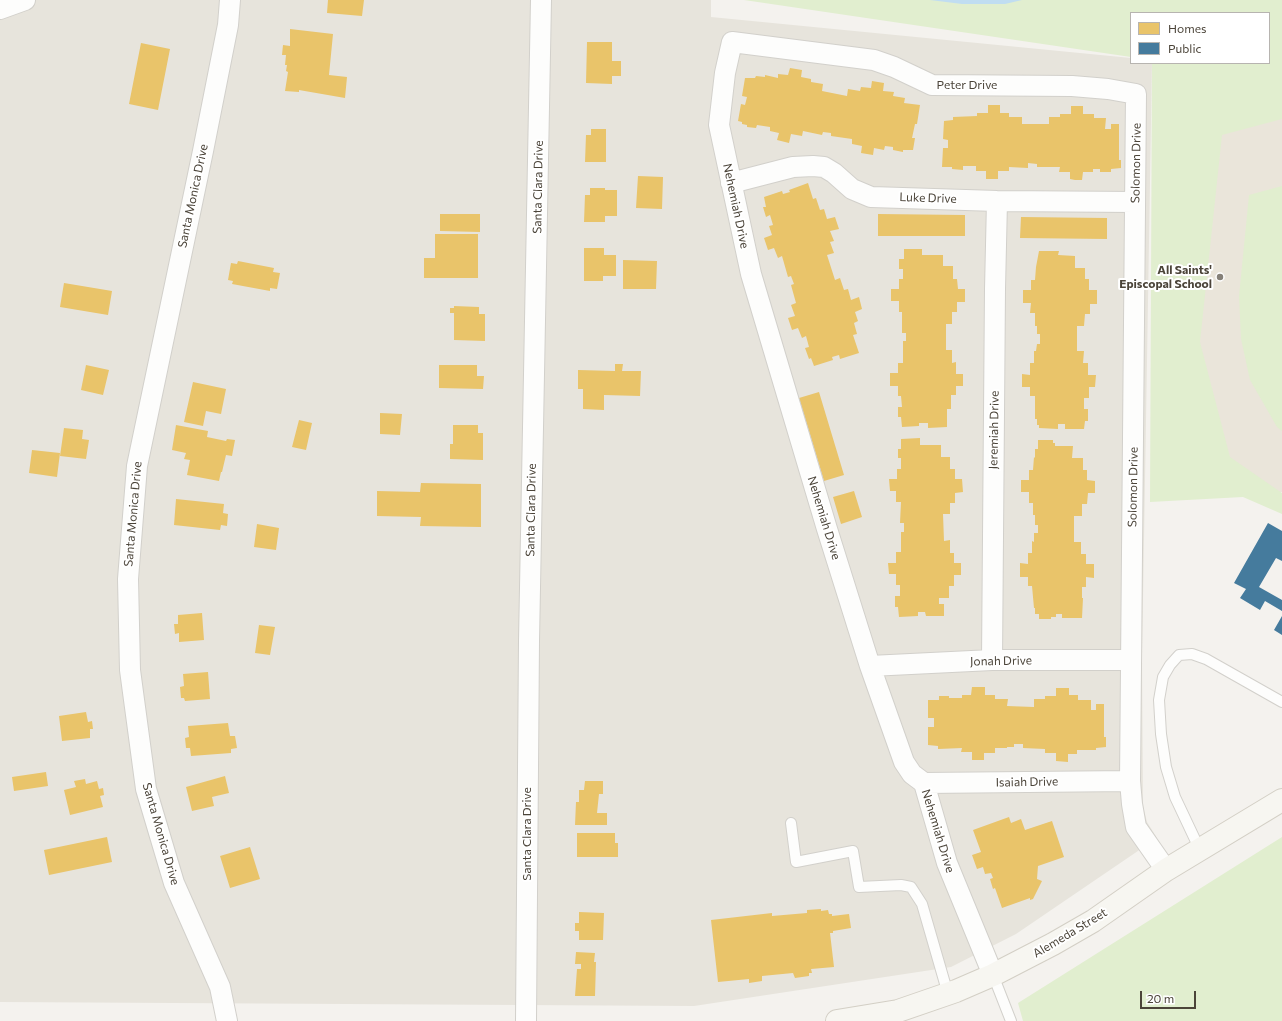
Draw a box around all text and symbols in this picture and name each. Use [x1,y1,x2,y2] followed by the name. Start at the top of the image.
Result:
[1130,12,1270,64] legend
[1168,21,1206,35] text: Homes
[1168,41,1201,55] text: Public
[937,78,997,92] street label: Peter Drive
[1128,123,1144,203] street label: Solomon Drive
[530,140,546,234] street label: Santa Clara Drive
[175,143,211,249] street label: Santa Monica Drive
[720,162,752,250] street label: Nehemiah Drive
[899,190,957,206] street label: Luke Drive
[1119,263,1212,291] place label: All Saints' Episcopal School
[1215,272,1225,282] marker: All Saints' Episcopal School
[986,391,1002,469] street label: Jeremiah Drive
[1125,447,1141,527] street label: Solomon Drive
[121,461,145,567] street label: Santa Monica Drive
[523,463,539,557] street label: Santa Clara Drive
[804,474,844,562] street label: Nehemiah Drive
[970,653,1032,669] street label: Jonah Drive
[996,774,1058,790] street label: Isaiah Drive
[140,781,182,887] street label: Santa Monica Drive
[520,787,534,881] street label: Santa Clara Drive
[918,787,958,875] street label: Nehemiah Drive
[1030,905,1110,961] street label: Alemeda Street
[1142,983,1198,1009] scale bar
[1147,991,1174,1005] text: 20 m

